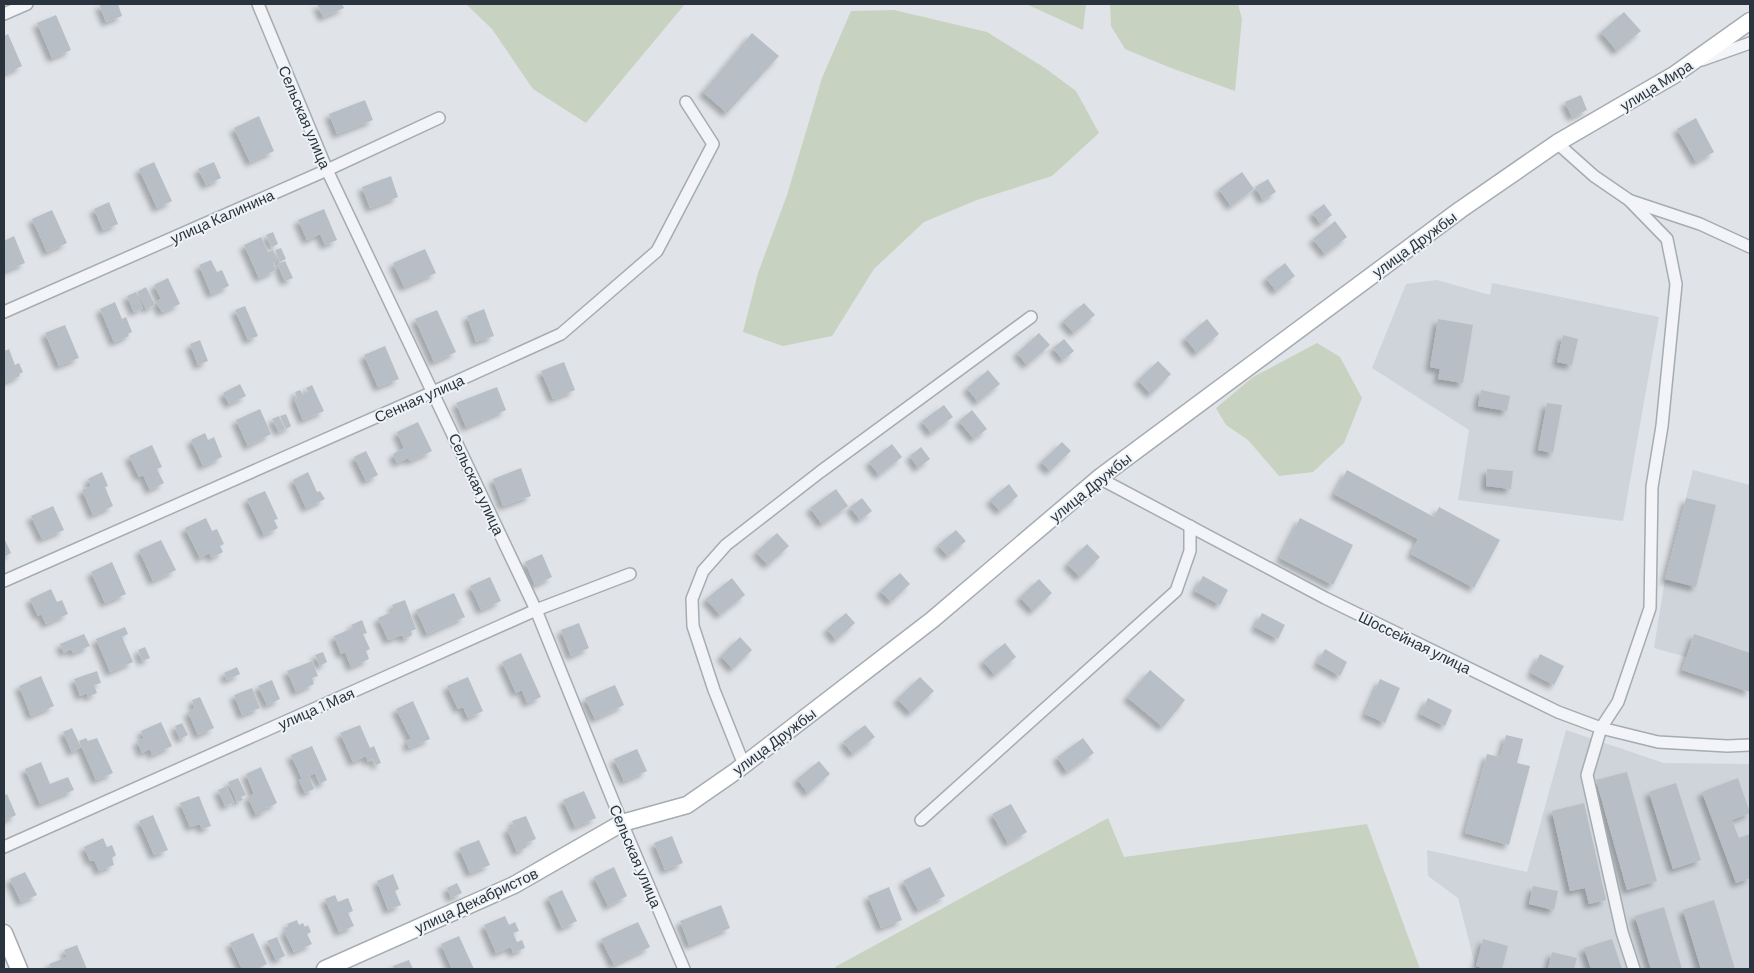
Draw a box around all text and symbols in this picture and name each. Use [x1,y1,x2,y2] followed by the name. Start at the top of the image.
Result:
[1617,55,1696,114] street label: улица Мира
[275,63,335,172] street label: Сельская улица
[167,185,277,247] street label: улица Калинина
[1368,207,1460,281] street label: улица Дружбы
[371,370,467,426] street label: Сенная улица
[446,430,509,538] street label: Сельская улица
[1046,449,1134,525] street label: улица Дружбы
[1356,607,1475,677] street label: Шоссейная улица
[275,683,357,733] street label: улица 1 Мая
[729,704,819,778] street label: улица Дружбы
[606,802,666,911] street label: Сельская улица
[412,864,540,936] street label: улица Декабристов

